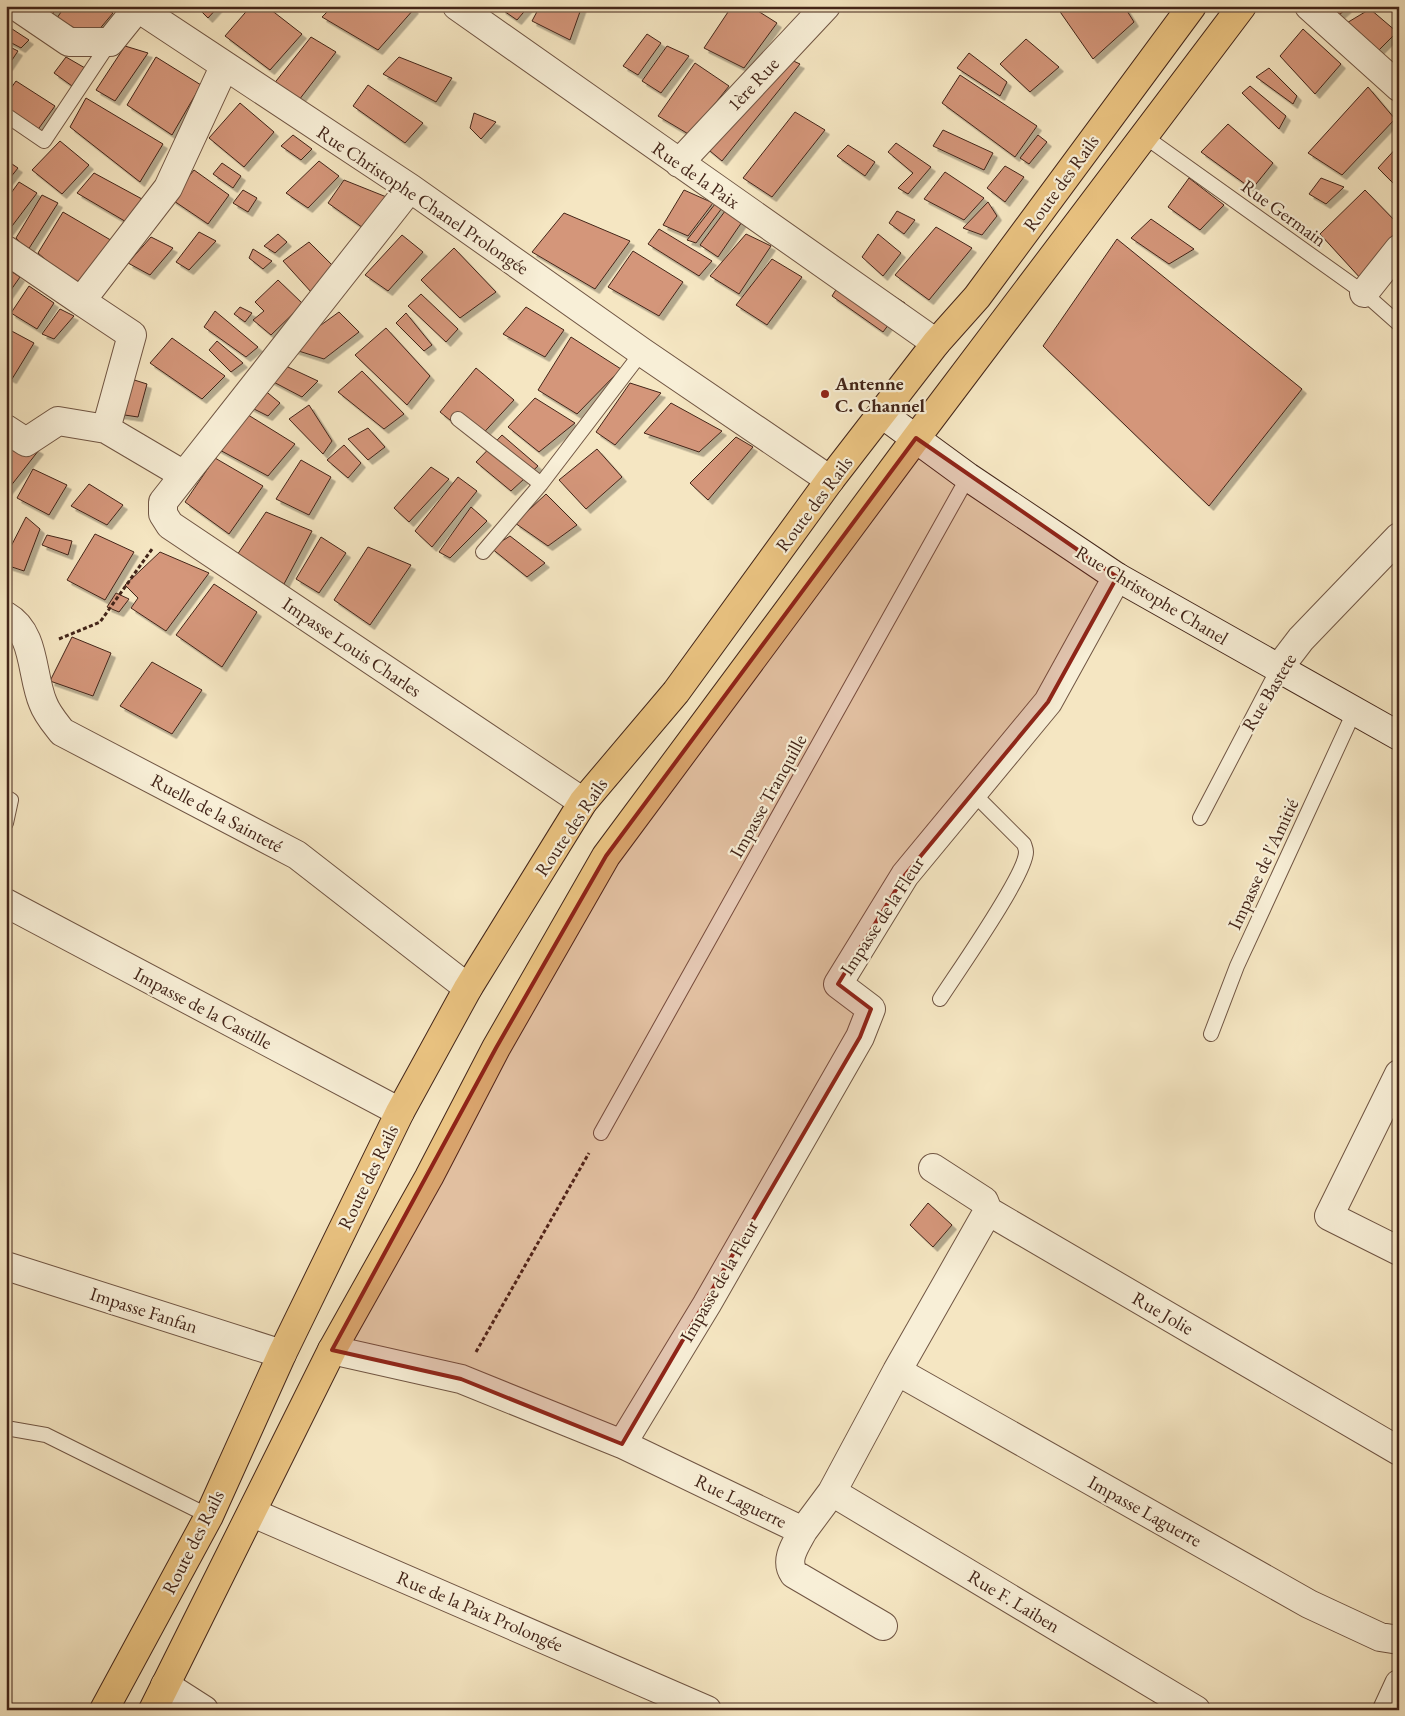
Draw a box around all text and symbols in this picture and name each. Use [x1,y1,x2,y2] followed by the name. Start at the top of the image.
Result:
[722,52,784,116] street label: 1ère Rue
[312,120,534,280] street label: Rue Christophe Chanel Prolongée
[1018,130,1104,236] street label: Route des Rails
[647,136,745,215] street label: Rue de la Paix
[1236,174,1332,252] street label: Rue Germain
[834,371,926,418] place label: Antenne C. Channel
[819,388,831,400] marker: Antenne C. Channel
[770,451,858,557] street label: Route des Rails
[1071,539,1233,651] street label: Rue Christophe Chanel
[278,591,426,703] street label: Impasse Louis Charles
[1236,649,1302,735] street label: Rue Bastete
[724,730,812,862] street label: Impasse Tranquille
[147,768,287,858] street label: Ruelle de la Sainteté
[529,773,613,881] street label: Route des Rails
[1222,795,1304,933] street label: Impasse de l'Amitié
[834,851,930,980] street label: Impasse de la Fleur
[130,961,276,1055] street label: Impasse de la Castille
[332,1120,404,1234] street label: Route des Rails
[674,1215,764,1346] street label: Impasse de la Fleur
[87,1281,201,1339] street label: Impasse Fanfan
[1128,1285,1198,1341] street label: Rue Jolie
[691,1468,791,1534] street label: Rue Laguerre
[1084,1469,1206,1553] street label: Impasse Laguerre
[156,1486,230,1598] street label: Route des Rails
[963,1564,1065,1638] street label: Rue F. Laiben
[393,1565,567,1657] street label: Rue de la Paix Prolongée

